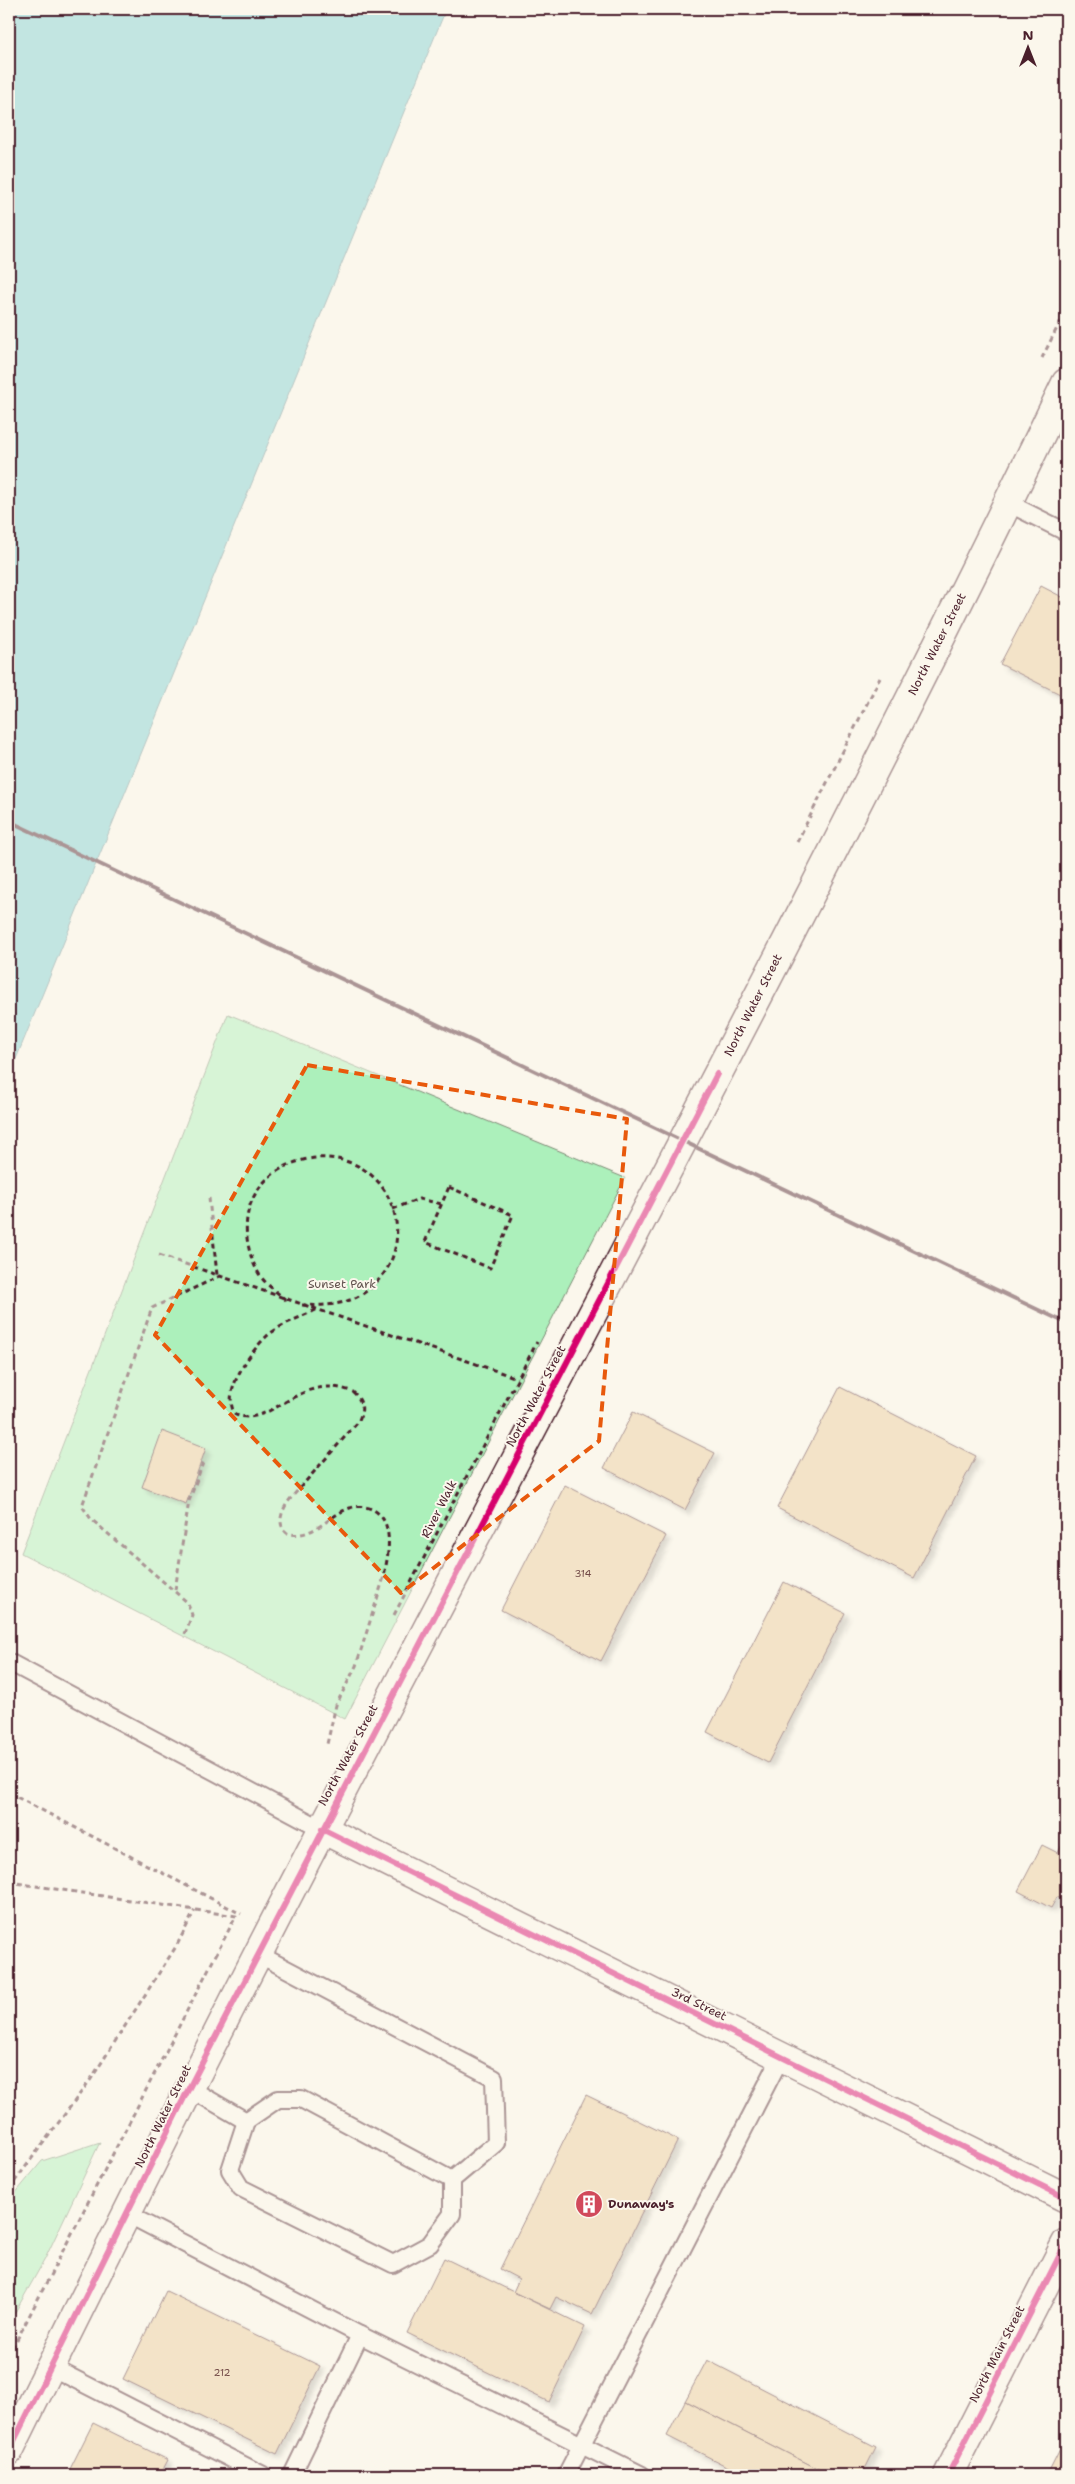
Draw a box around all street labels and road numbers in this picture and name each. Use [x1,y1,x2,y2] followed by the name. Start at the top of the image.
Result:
[904,590,970,698] street label: North Water Street
[720,951,786,1059] street label: North Water Street
[502,1342,570,1450] street label: North Water Street
[418,1477,461,1541] street label: River Walk
[314,1701,382,1809] street label: North Water Street
[668,1984,730,2024] street label: 3rd Street
[131,2062,195,2170] street label: North Water Street
[966,2303,1028,2405] street label: North Main Street

